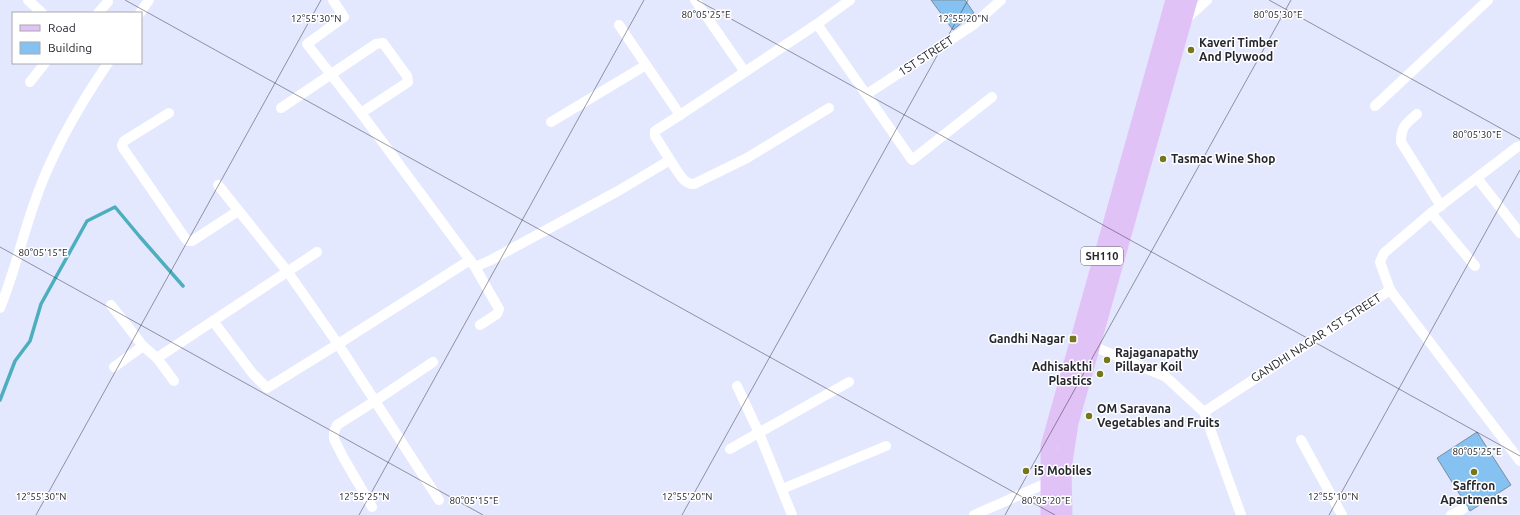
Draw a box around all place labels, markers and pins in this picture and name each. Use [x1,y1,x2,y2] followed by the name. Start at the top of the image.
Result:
[1199,36,1278,63] place label: Kaveri Timber And Plywood
[1186,45,1196,55] marker: Kaveri Timber And Plywood
[1171,152,1275,165] place label: Tasmac Wine Shop
[1158,154,1168,164] marker: Tasmac Wine Shop
[989,332,1065,345] place label: Gandhi Nagar
[1068,334,1078,344] marker: Gandhi Nagar
[1115,346,1199,373] place label: Rajaganapathy Pillayar Koil
[1102,355,1112,365] marker: Rajaganapathy Pillayar Koil
[1032,360,1092,387] place label: Adhisakthi Plastics
[1095,369,1105,379] marker: Adhisakthi Plastics
[1097,402,1220,429] place label: OM Saravana Vegetables and Fruits
[1084,411,1094,421] marker: OM Saravana Vegetables and Fruits
[1034,464,1092,477] place label: i5 Mobiles
[1021,466,1031,476] marker: i5 Mobiles
[1469,467,1479,477] marker: Saffron Apartments
[1440,479,1508,506] place label: Saffron Apartments

